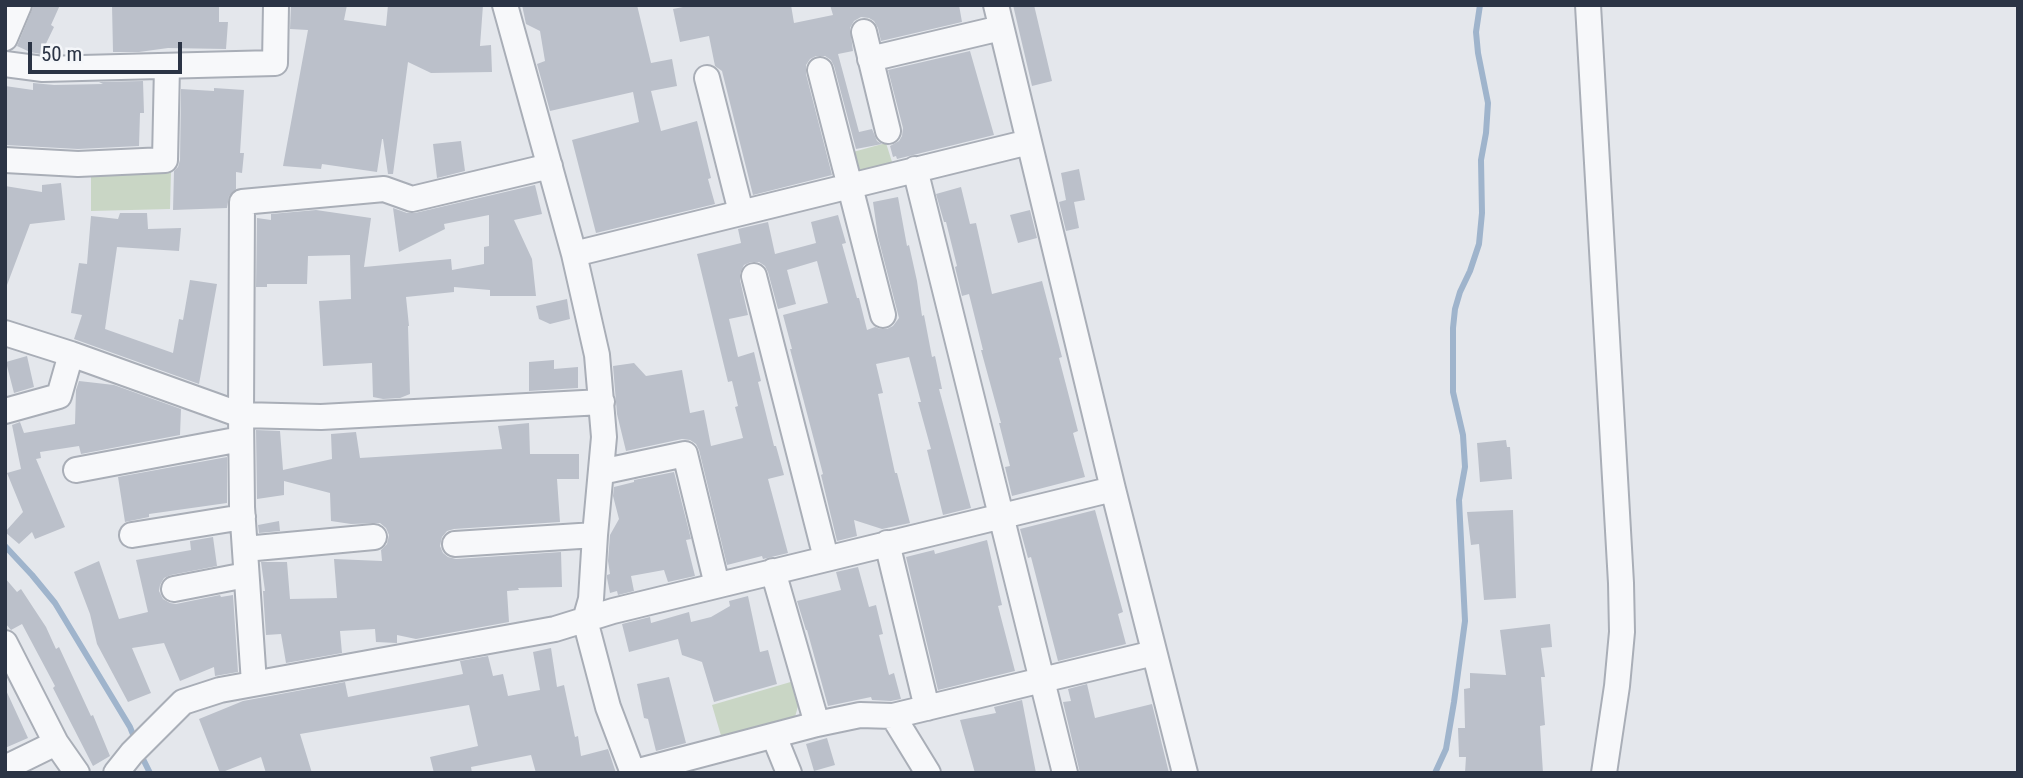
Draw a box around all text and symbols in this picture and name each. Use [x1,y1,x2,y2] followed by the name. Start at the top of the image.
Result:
[32,28,186,72] scale bar
[41,42,82,66] text: 50 m

